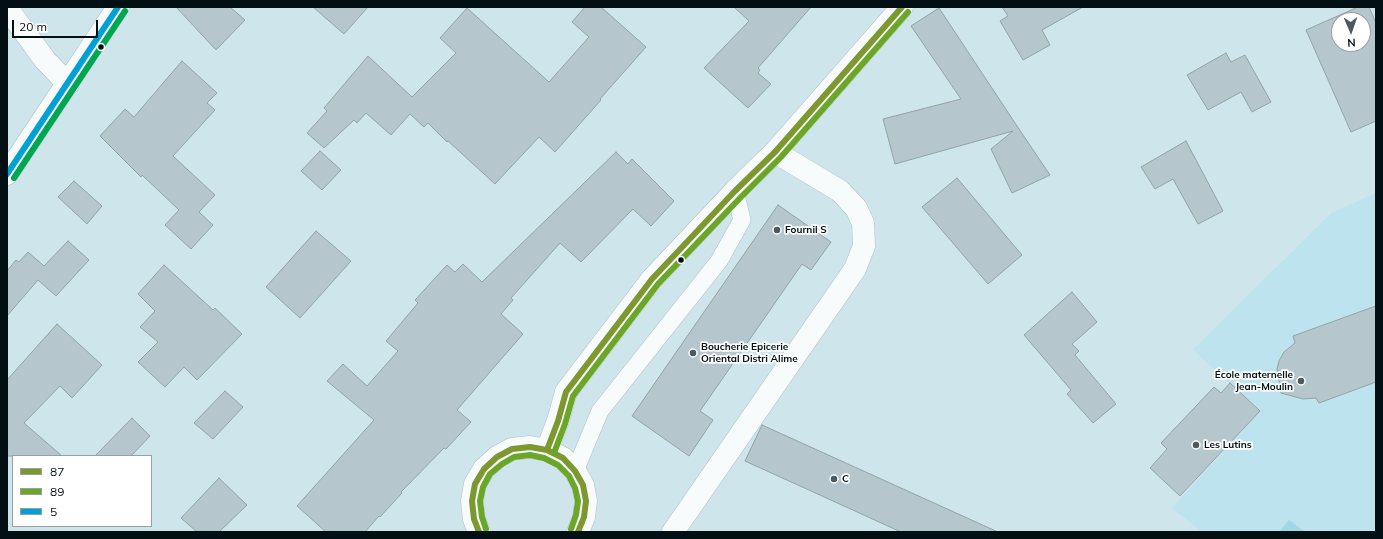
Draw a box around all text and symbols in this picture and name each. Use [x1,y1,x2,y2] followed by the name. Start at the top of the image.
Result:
[14,12,100,38] scale bar
[1331,12,1371,52] north arrow
[19,19,47,34] text: 20 m
[1347,36,1356,50] text: N
[96,42,106,52] unlabelled marker
[785,224,827,236] place label: Fournil S
[772,225,782,235] marker: Fournil S
[676,255,686,265] unlabelled marker
[701,341,798,364] place label: Boucherie Epicerie Oriental Distri Alime
[688,348,698,358] marker: Boucherie Epicerie Oriental Distri Alime
[1215,369,1293,392] place label: École maternelle Jean-Moulin
[1296,376,1306,386] marker: École maternelle Jean-Moulin
[1204,439,1252,451] place label: Les Lutins
[1191,440,1201,450] marker: Les Lutins
[12,455,152,527] legend
[50,464,64,479] text: 87
[842,473,849,485] place label: C
[829,474,839,484] marker: C
[50,484,64,499] text: 89
[50,504,57,519] text: 5

